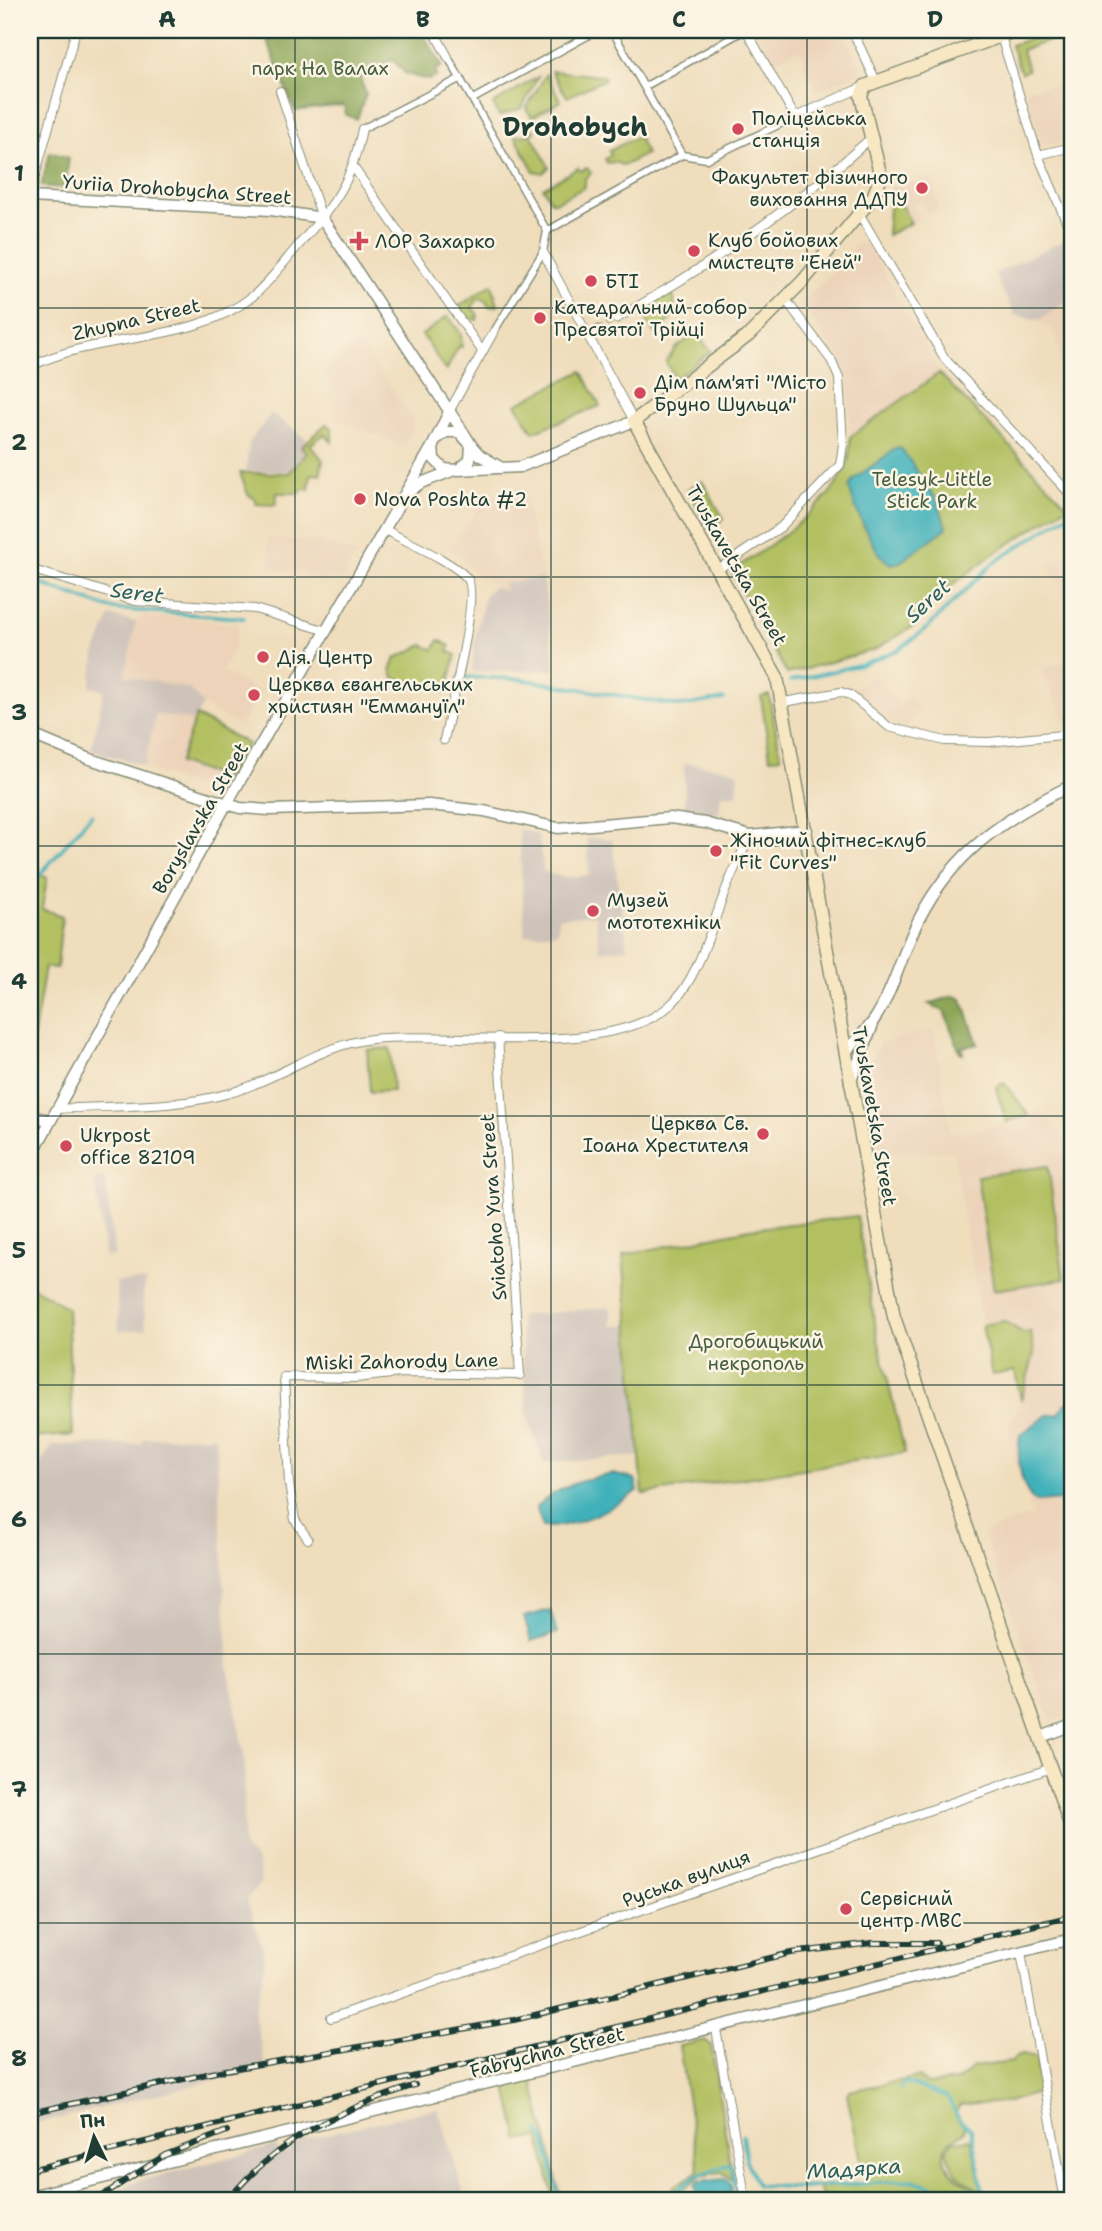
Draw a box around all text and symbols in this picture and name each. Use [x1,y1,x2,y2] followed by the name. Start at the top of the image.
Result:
[158,4,176,34] text: A
[416,4,430,34] text: B
[672,4,686,34] text: C
[927,4,943,34] text: D
[251,56,389,81] park label: парк На Валах
[752,106,867,153] place label: Поліцейська станція
[502,109,648,144] district label: Drohobych
[730,121,746,137] marker: Поліцейська станція
[14,158,24,188] text: 1
[712,165,908,212] place label: Факультет фізичного виховання ДДПУ
[62,169,292,210] street label: Yuriia Drohobycha Street
[914,180,930,196] marker: Факультет фізичного виховання ДДПУ
[708,228,862,275] place label: Клуб бойових мистецтв "Еней"
[375,229,495,254] place label: ЛОР Захарко
[349,231,369,251] marker: ЛОР Захарко
[686,243,702,259] marker: Клуб бойових мистецтв "Еней"
[605,269,639,294] place label: БТІ
[583,273,599,289] marker: БТІ
[70,293,202,346] street label: Zhupna Street
[554,295,747,342] place label: Катедральний собор Пресвятої Трійці
[532,310,548,326] marker: Катедральний собор Пресвятої Трійці
[654,370,827,417] place label: Дім пам'яті "Місто Бруно Шульца"
[632,385,648,401] marker: Дім пам'яті "Місто Бруно Шульца"
[11,427,27,457] text: 2
[872,467,992,514] park label: Telesyk-Little Stick Park
[680,480,793,650] street label: Truskavetska Street
[374,487,527,512] place label: Nova Poshta #2
[352,491,368,507] marker: Nova Poshta #2
[899,572,958,629] water label: Seret
[109,576,166,610] water label: Seret
[277,645,373,670] place label: Дія. Центр
[255,649,271,665] marker: Дія. Центр
[268,672,473,719] place label: Церква євангельських християн "Еммануїл"
[246,687,262,703] marker: Церква євангельських християн "Еммануїл"
[11,697,27,727] text: 3
[147,738,254,899] street label: Boryslavska Street
[730,828,926,875] place label: Жіночий фітнес-клуб "Fit Curves"
[708,843,724,859] marker: Жіночий фітнес-клуб "Fit Curves"
[607,888,721,935] place label: Музей мототехніки
[585,903,601,919] marker: Музей мототехніки
[11,966,27,996] text: 4
[846,1024,903,1208] street label: Truskavetska Street
[583,1111,749,1158] place label: Церква Св. Іоана Хрестителя
[474,1112,513,1301] street label: Sviatoho Yura Street
[80,1123,196,1170] place label: Ukrpost office 82109
[755,1126,771,1142] marker: Церква Св. Іоана Хрестителя
[58,1138,74,1154] marker: Ukrpost office 82109
[12,1235,26,1265] text: 5
[688,1329,824,1376] park label: Дрогобицький некрополь
[305,1347,499,1376] street label: Miski Zahorody Lane
[11,1504,27,1534] text: 6
[11,1774,27,1804] text: 7
[619,1844,754,1913] street label: Руська вулиця
[860,1886,962,1933] place label: Сервісний центр МВС
[838,1901,854,1917] marker: Сервісний центр МВС
[467,2021,627,2084] street label: Fabrychna Street
[11,2043,27,2073] text: 8
[60,2102,130,2172] north arrow
[79,2107,106,2134] text: Пн
[806,2152,902,2186] water label: Мадярка

